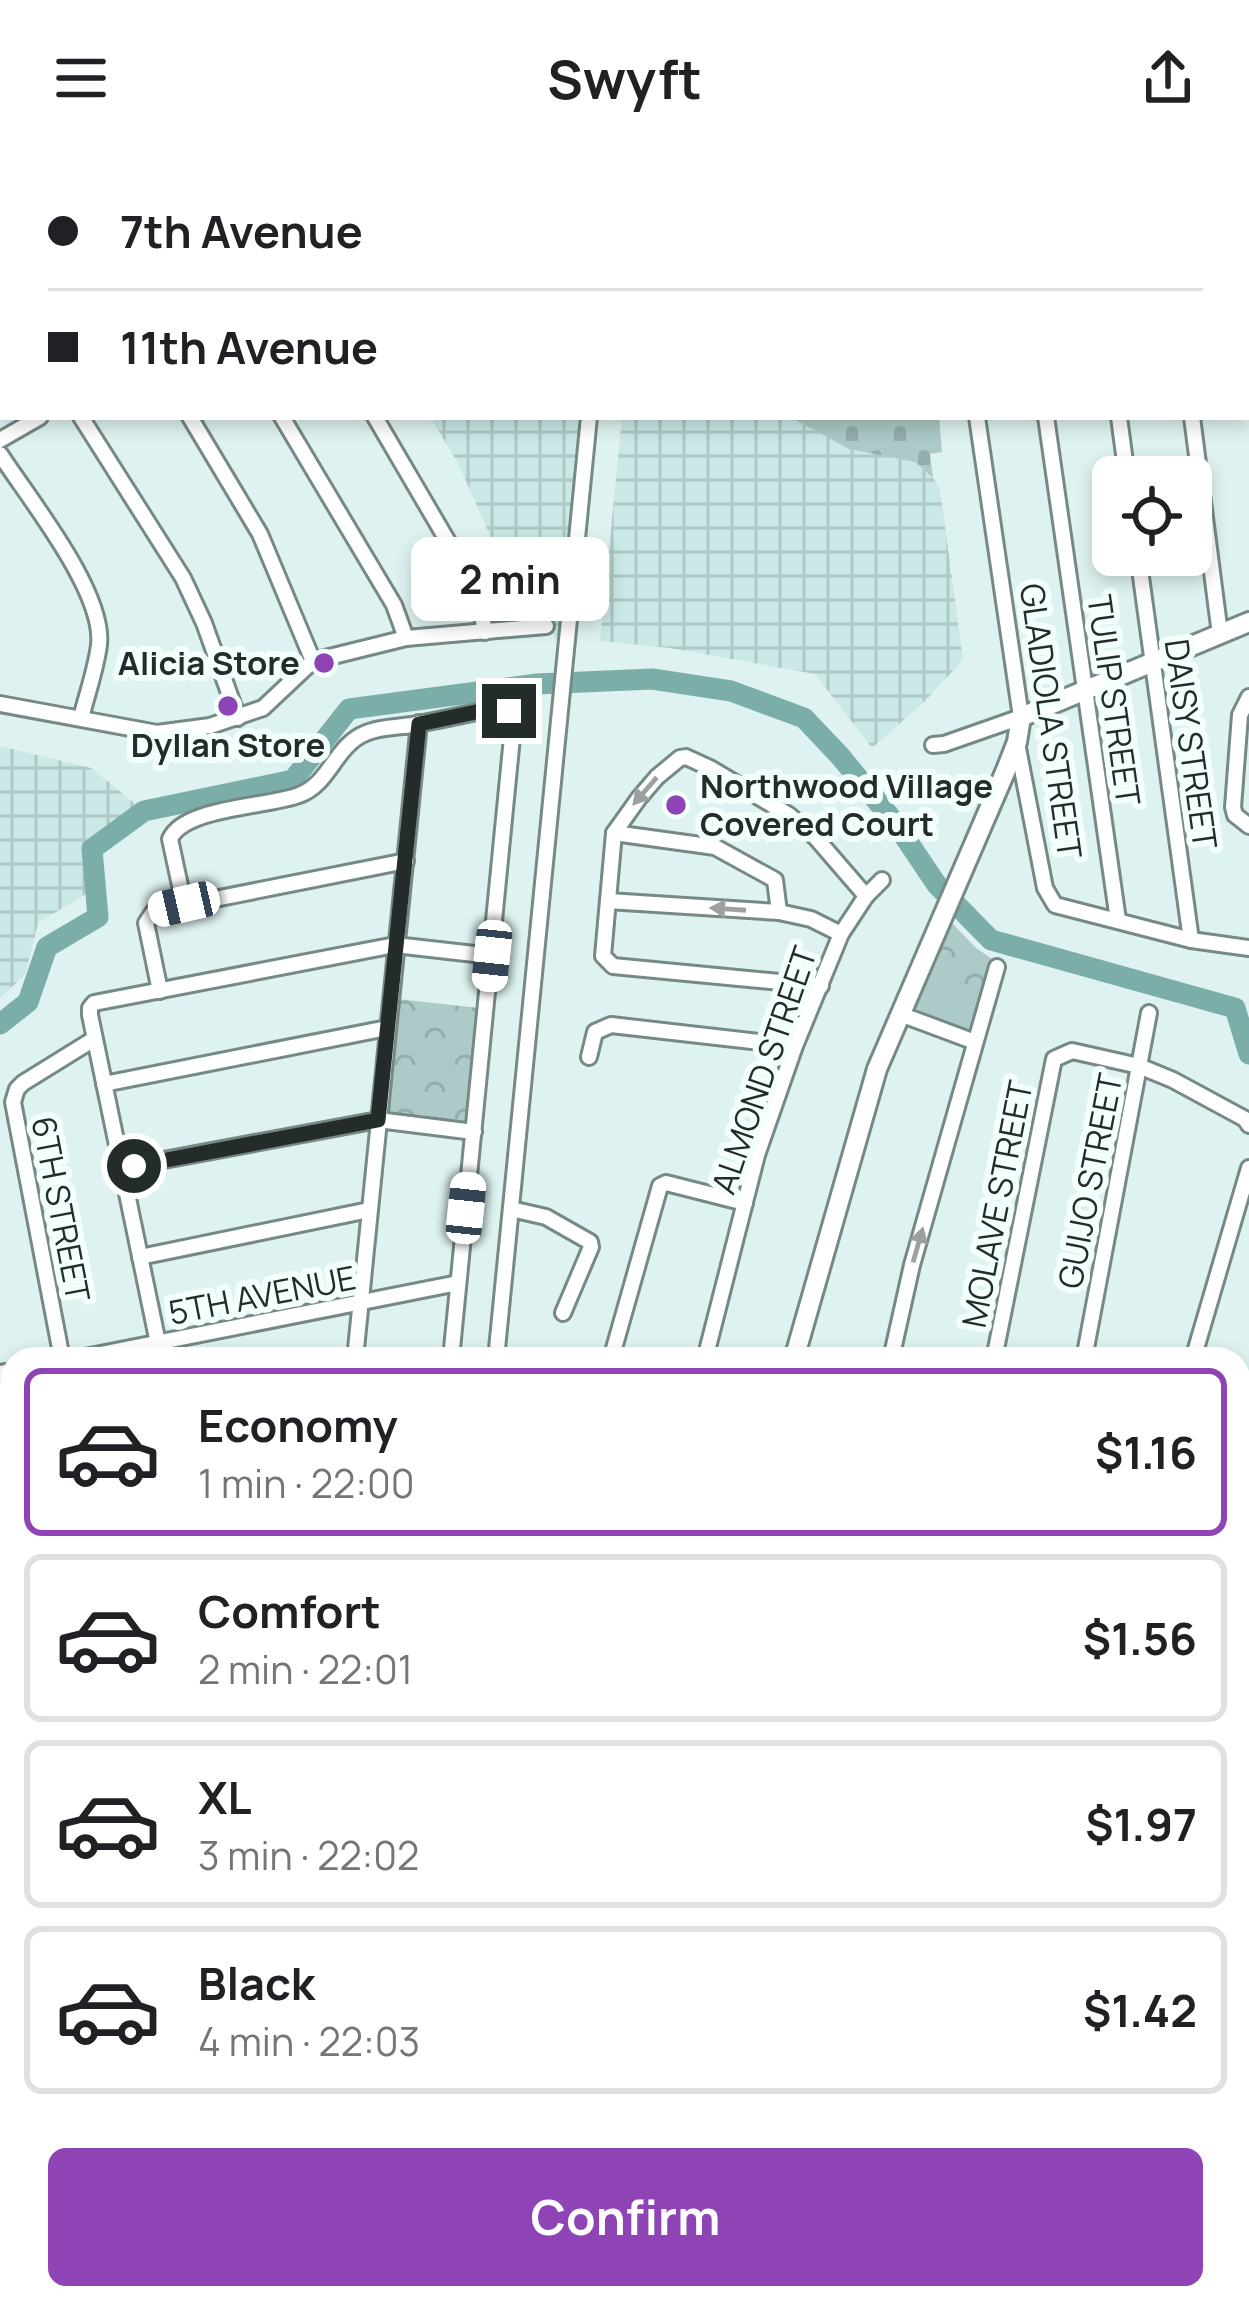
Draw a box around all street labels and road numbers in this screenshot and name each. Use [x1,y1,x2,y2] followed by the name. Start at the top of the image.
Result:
[1010,581,1093,862] street label: GLADIOLA STREET
[1077,592,1152,808] street label: TULIP STREET
[1155,636,1229,852] street label: DAISY STREET
[700,940,827,1200] street label: ALMOND STREET
[1047,1069,1132,1292] street label: GUIJO STREET
[951,1076,1043,1331] street label: MOLAVE STREET
[22,1113,102,1306] street label: 6TH STREET
[164,1254,359,1335] street label: 5TH AVENUE

